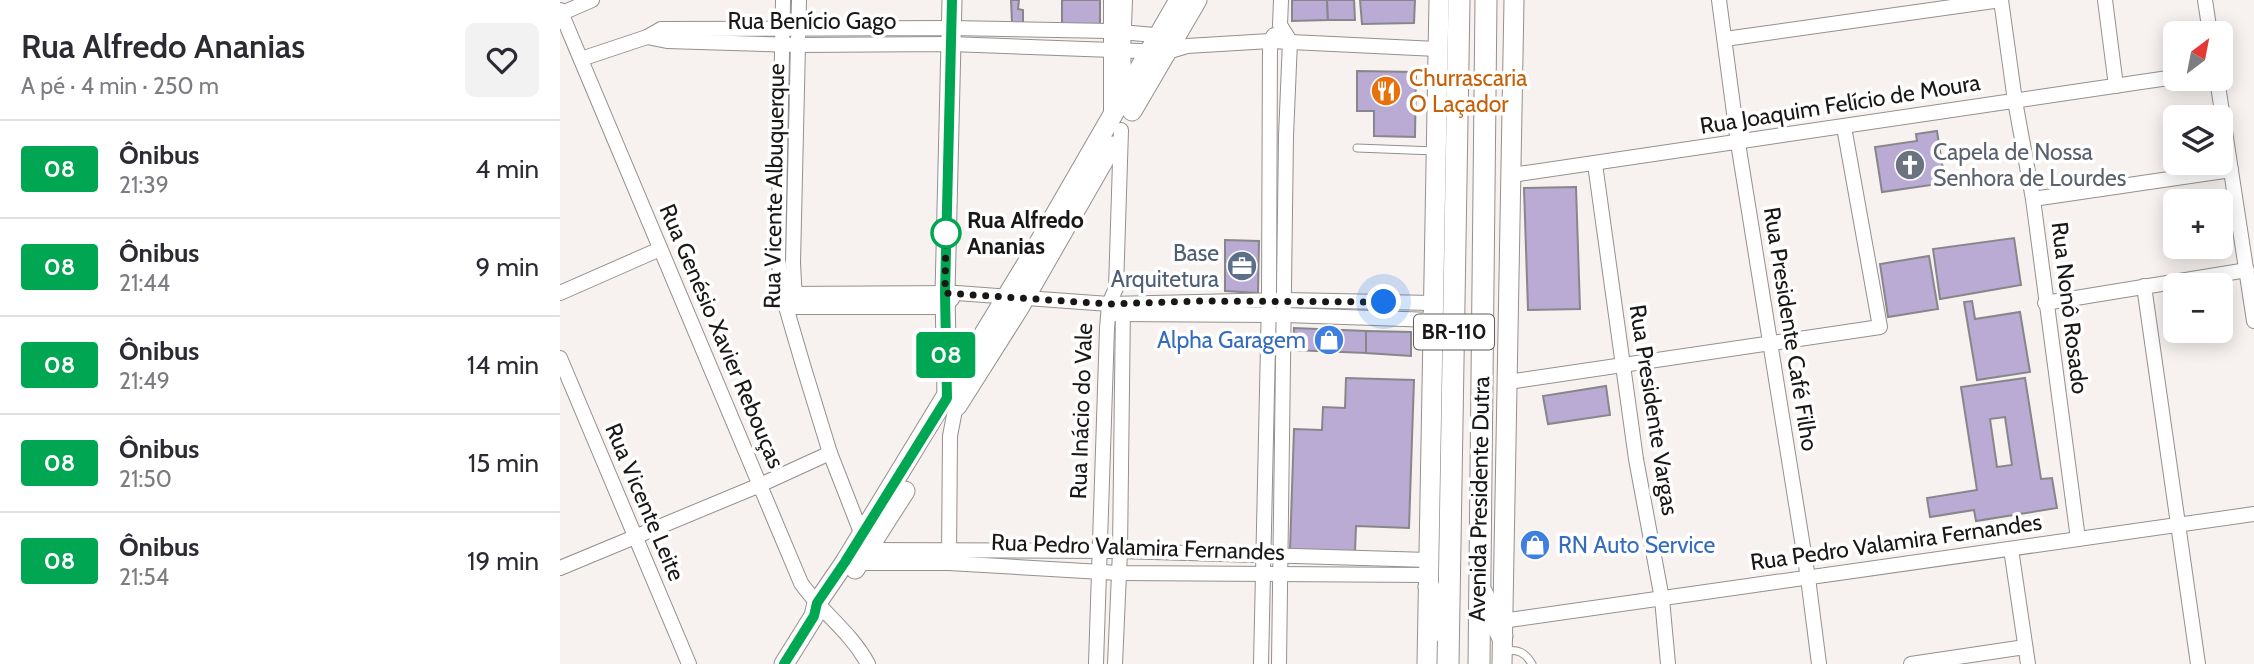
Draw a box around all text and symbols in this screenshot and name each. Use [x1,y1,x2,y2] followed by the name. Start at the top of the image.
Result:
[728,7,896,35] street label: Rua Benício Gago
[2163,21,2233,91] north arrow
[2163,21,2233,343] map controls
[465,23,539,97] button: heart
[21,26,305,66] text: Rua Alfredo Ananias
[758,63,790,309] street label: Rua Vicente Albuquerque
[1409,64,1527,118] place label: Churrascaria O Laçador
[1698,68,1982,140] street label: Rua Joaquim Felício de Moura
[21,72,219,100] text: A pé · 4 min · 250 m
[1369,74,1403,108] restaurant icon: Churrascaria O Laçador
[2163,105,2233,175] button: layers
[1933,138,2126,192] place label: Capela de Nossa Senhora de Lourdes
[119,139,199,171] text: Ônibus
[1893,148,1927,182] church icon: Capela de Nossa Senhora de Lourdes
[475,153,539,185] text: 4 min
[44,154,75,183] text: 08
[119,171,169,199] text: 21:39
[2163,189,2233,259] button: +
[654,200,790,472] street label: Rua Genésio Xavier Rebouças
[1758,205,1824,453] street label: Rua Presidente Café Filho
[967,206,1084,260] place label: Rua Alfredo Ananias
[931,218,961,248] marker: Rua Alfredo Ananias
[2046,220,2094,396] street label: Rua Nonô Rosado
[119,237,199,269] text: Ônibus
[1111,239,1219,293] place label: Base Arquitetura
[1225,249,1259,283] office icon: Base Arquitetura
[476,251,539,283] text: 9 min
[44,252,75,281] text: 08
[119,269,170,297] text: 21:44
[2163,273,2233,343] button: −
[1366,284,1401,319] your location
[1624,303,1684,517] street label: Rua Presidente Vargas
[1414,314,1494,350] road number: BR-110
[1064,322,1098,500] street label: Rua Inácio do Vale
[1312,323,1346,357] shop icon: Alpha Garagem
[1157,326,1306,354] place label: Alpha Garagem
[914,332,978,378] line badge: 08
[119,335,199,367] text: Ônibus
[930,340,962,369] text: 08
[467,349,539,381] text: 14 min
[44,350,75,379] text: 08
[119,367,170,395] text: 21:49
[1463,376,1495,622] street label: Avenida Presidente Dutra
[599,419,691,585] street label: Rua Vicente Leite
[119,433,199,465] text: Ônibus
[468,447,539,479] text: 15 min
[44,448,75,477] text: 08
[119,465,172,493] text: 21:50
[1749,508,2043,576] street label: Rua Pedro Valamira Fernandes
[991,528,1285,566] street label: Rua Pedro Valamira Fernandes
[1518,528,1552,562] shop icon: RN Auto Service
[119,531,199,563] text: Ônibus
[1558,531,1716,559] place label: RN Auto Service
[467,545,539,577] text: 19 min
[44,546,75,575] text: 08
[119,563,169,591] text: 21:54

